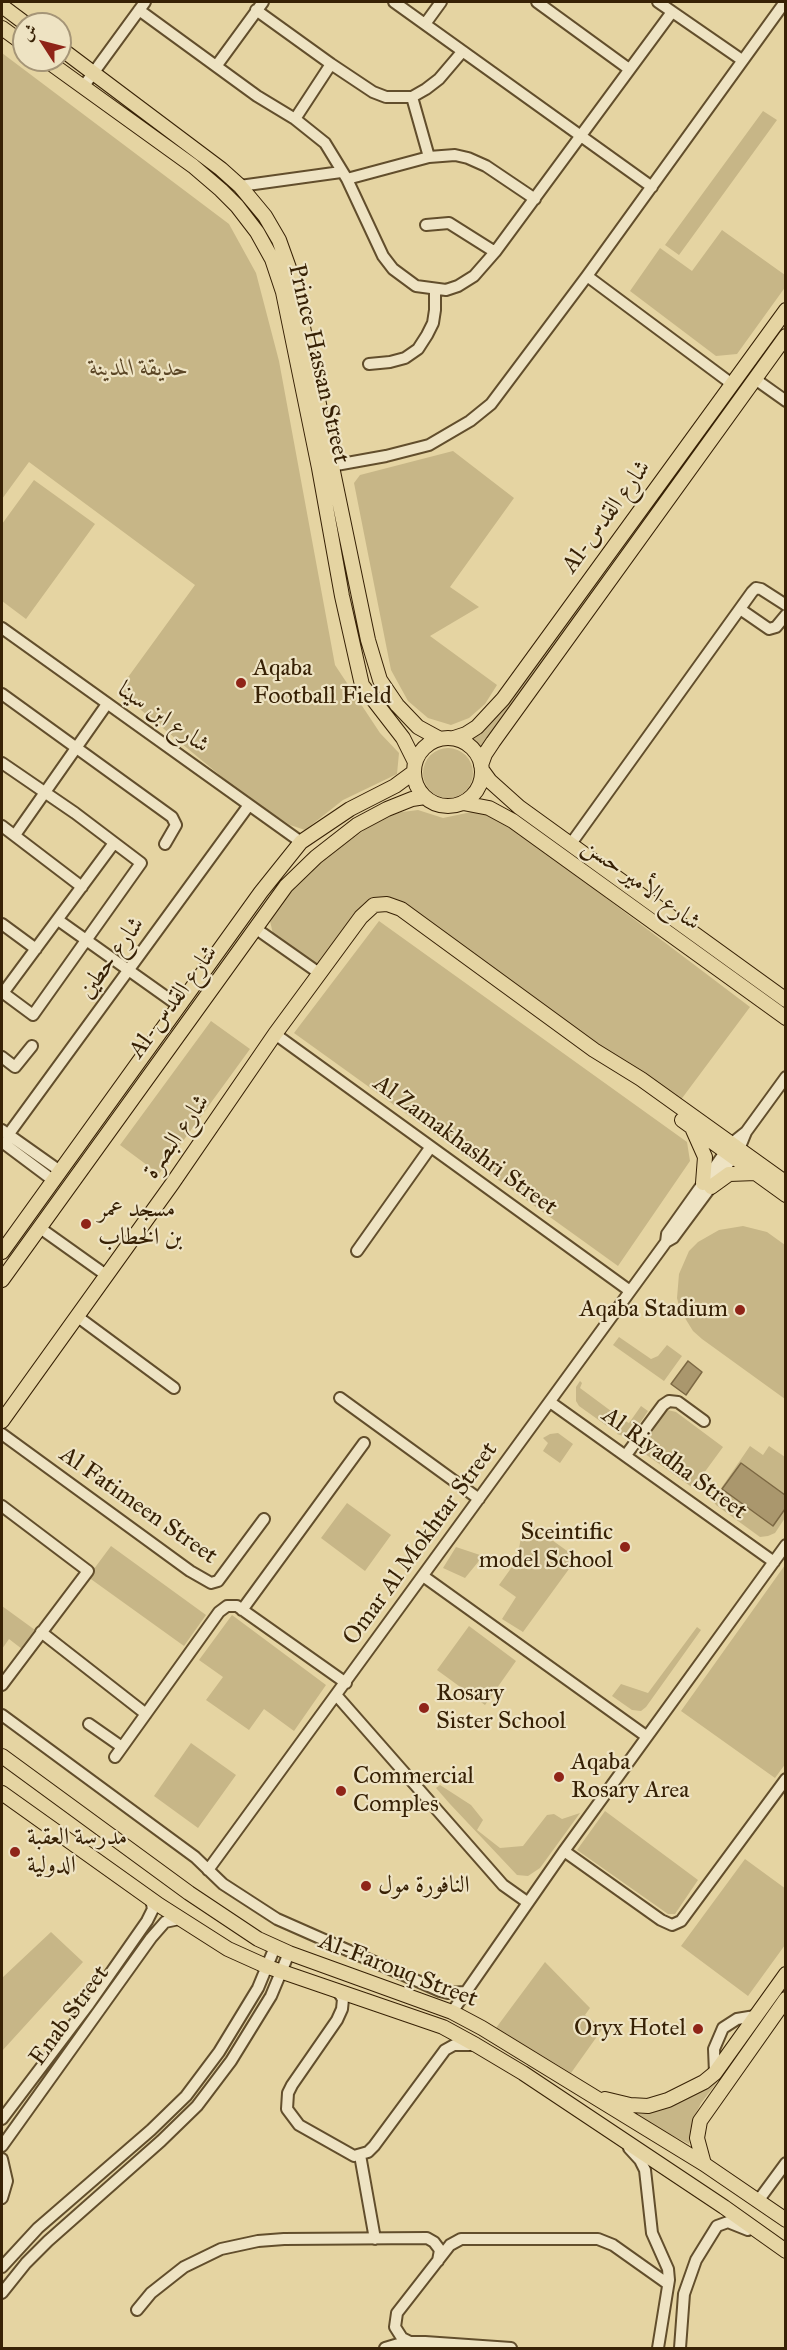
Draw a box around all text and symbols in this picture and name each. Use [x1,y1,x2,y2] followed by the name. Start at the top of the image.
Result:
[12,12,72,72] north arrow
[16,20,41,44] text: ش
[281,261,355,467] street label: Prince Hassan Street
[89,355,189,383] park label: حديقة المدينة
[556,455,658,579] street label: Al-شارع القدس
[253,655,392,711] place label: Aqaba Football Field
[111,676,215,760] street label: شارع ابن سينا
[234,676,248,690] marker: Aqaba Football Field
[576,832,706,938] street label: شارع الأمير حسن
[73,912,151,1004] street label: شارع حطين
[123,940,225,1064] street label: Al-شارع القدس
[367,1070,563,1222] street label: Al Zamakhashri Street
[138,1089,216,1185] street label: شارع البصرة
[98,1196,182,1252] place label: مسجد عمر بن الخطاب
[79,1217,93,1231] marker: مسجد عمر بن الخطاب
[580,1296,728,1324] place label: Aqaba Stadium
[733,1303,747,1317] marker: Aqaba Stadium
[596,1402,752,1526] street label: Al Riyadha Street
[338,1437,504,1651] street label: Omar Al Mokhtar Street
[54,1441,222,1571] street label: Al Fatimeen Street
[479,1519,613,1575] place label: Sceintific model School
[618,1540,632,1554] marker: Sceintific model School
[436,1680,566,1736] place label: Rosary Sister School
[417,1701,431,1715] marker: Rosary Sister School
[571,1749,689,1805] place label: Aqaba Rosary Area
[353,1763,474,1819] place label: Commercial Comples
[552,1770,566,1784] marker: Aqaba Rosary Area
[334,1784,348,1798] marker: Commercial Comples
[27,1824,127,1880] place label: مدرسة العقبة الدولية
[8,1845,22,1859] marker: مدرسة العقبة الدولية
[378,1872,470,1900] place label: النافورة مول
[359,1879,373,1893] marker: النافورة مول
[314,1927,482,2015] street label: Al-Farouq Street
[24,1960,116,2072] street label: Enab Street
[574,2015,686,2043] place label: Oryx Hotel
[691,2022,705,2036] marker: Oryx Hotel

